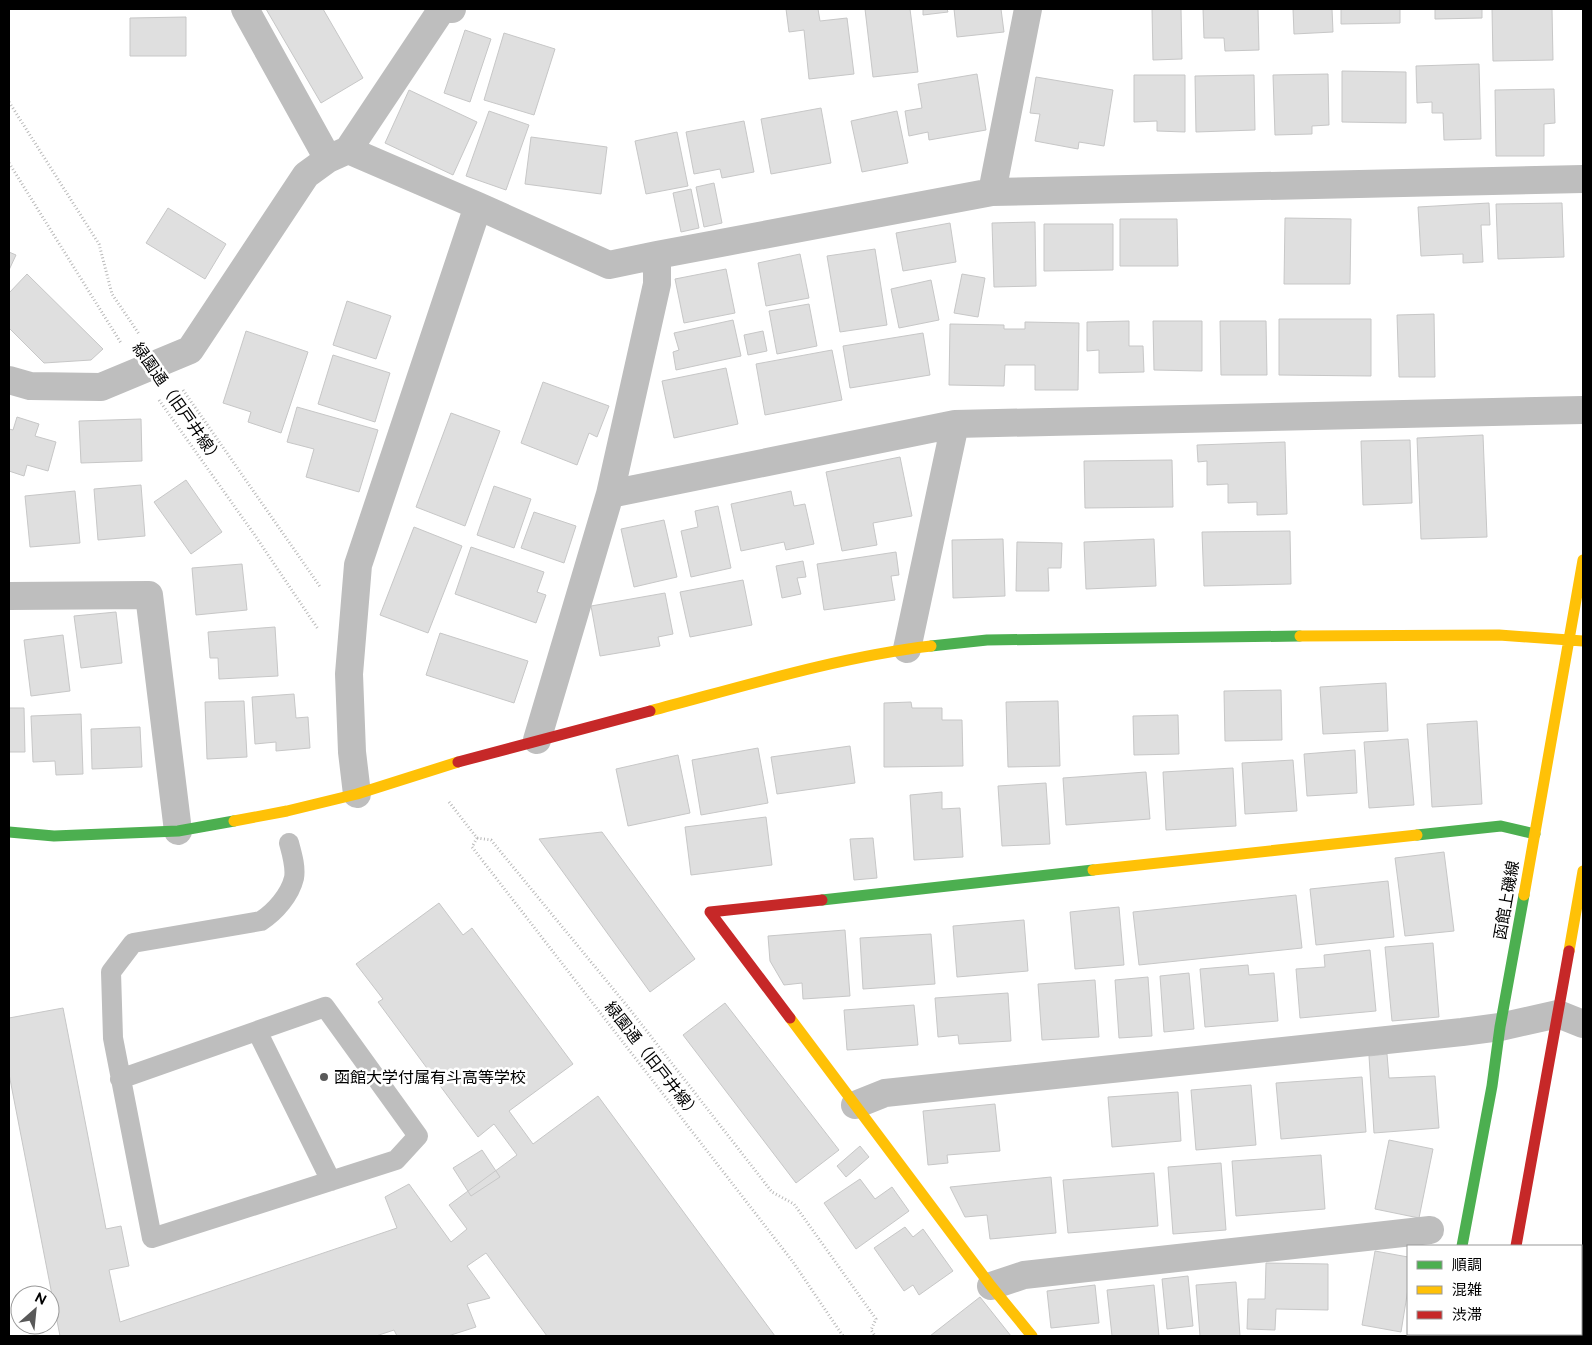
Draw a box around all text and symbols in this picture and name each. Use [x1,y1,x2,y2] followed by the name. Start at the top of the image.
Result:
[129,339,227,468] street label: 緑園通（旧戸井線）
[1490,859,1523,941] street label: 函館上磯線
[601,998,704,1123] street label: 緑園通（旧戸井線）
[334,1068,526,1087] place label: 函館大学付属有斗高等学校
[318,1071,330,1083] marker: 函館大学付属有斗高等学校
[1407,1245,1582,1335] legend
[1452,1256,1482,1274] text: 順調
[1452,1281,1482,1299] text: 混雑
[10,1285,60,1335] north arrow
[33,1289,49,1308] text: N
[1452,1306,1482,1324] text: 渋滞

